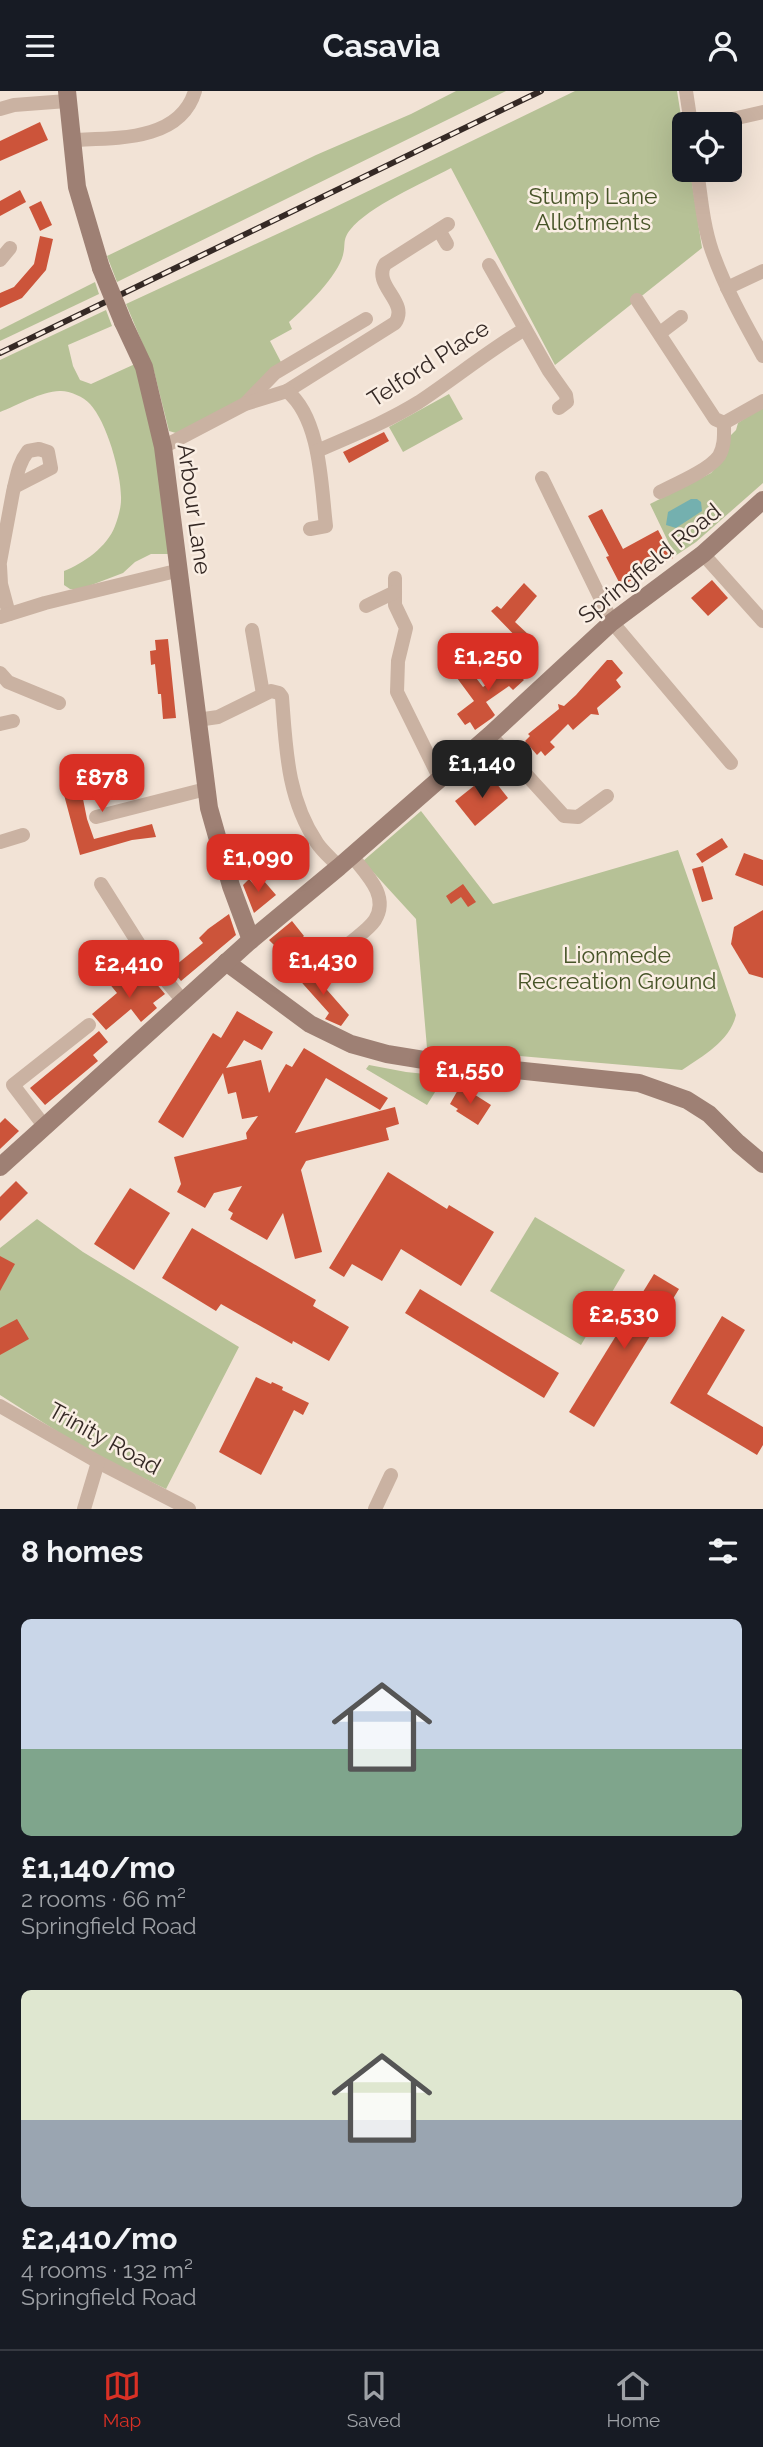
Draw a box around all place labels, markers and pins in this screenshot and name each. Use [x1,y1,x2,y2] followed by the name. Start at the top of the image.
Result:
[431,633,545,693] pin: £1,250
[425,741,539,800] pin: £1,140
[61,755,143,814] pin: £878
[201,835,315,894] pin: £1,090
[266,937,380,997] pin: £1,430
[72,941,186,1000] pin: £2,410
[413,1047,527,1106] pin: £1,550
[567,1291,681,1351] pin: £2,530

